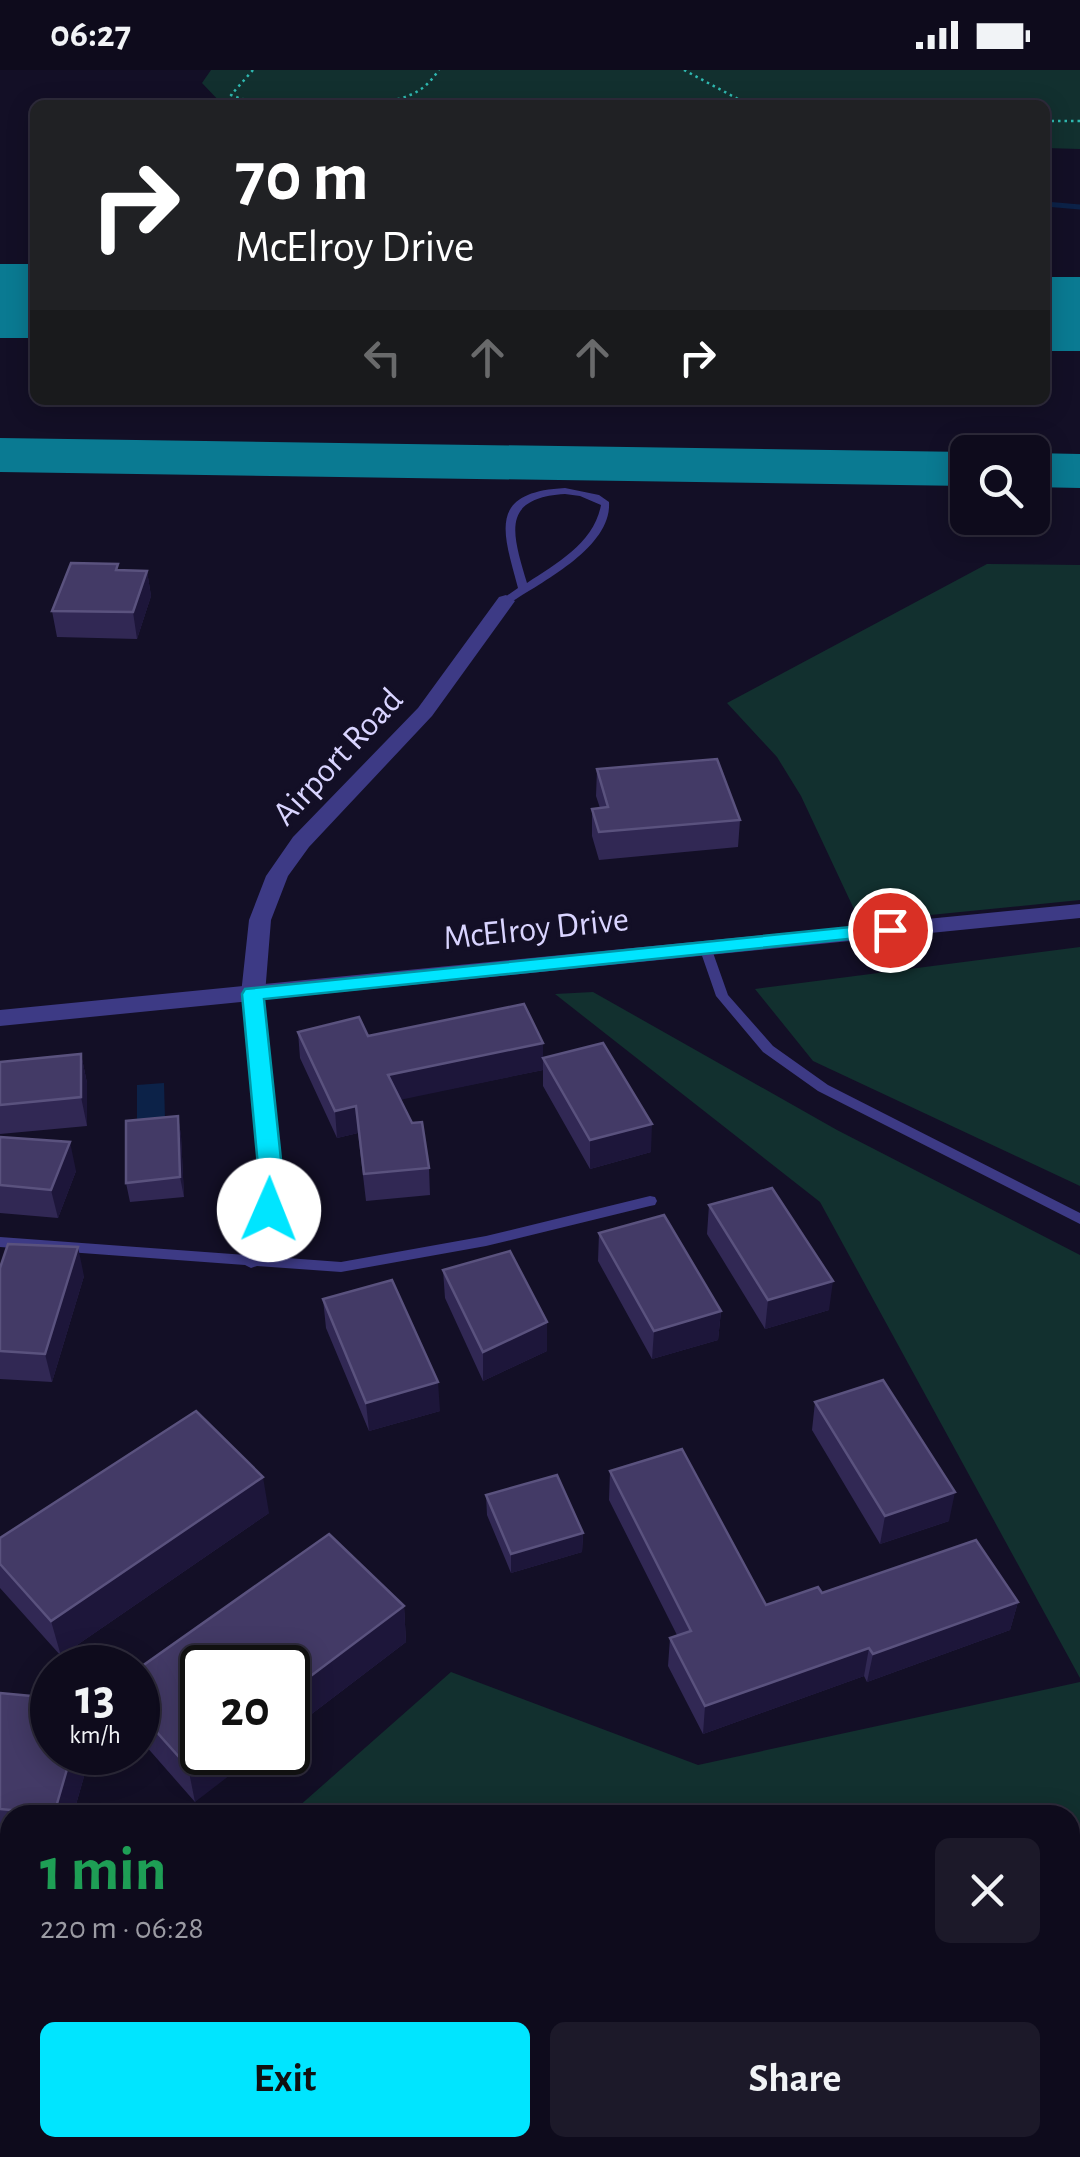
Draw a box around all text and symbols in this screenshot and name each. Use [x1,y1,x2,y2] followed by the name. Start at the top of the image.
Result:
[50,16,131,54] text: 06:27
[70,140,200,270] icon: right
[235,143,369,213] text: 70 m
[235,225,475,270] text: McElroy Drive
[355,330,410,385] icon: left
[460,330,515,385] icon: ahead
[565,330,620,385] icon: ahead
[670,330,725,385] icon: right
[950,435,1050,535] map controls
[950,435,1050,535] button: search
[266,682,410,832] street label: Airport Road
[848,888,933,973] pin
[442,902,630,956] street label: McElroy Drive
[863,903,918,958] icon: arrive
[217,1158,321,1262] position arrow
[180,1645,310,1775] speed limit sign: 20
[75,1673,115,1723] text: 13
[69,1723,121,1748] text: km/h
[935,1838,1040,1943] button: close
[40,1841,166,1901] text: 1 min
[40,1912,204,1944] text: 220 m · 06:28
[40,2022,530,2137] button: Exit
[550,2022,1040,2137] button: Share

